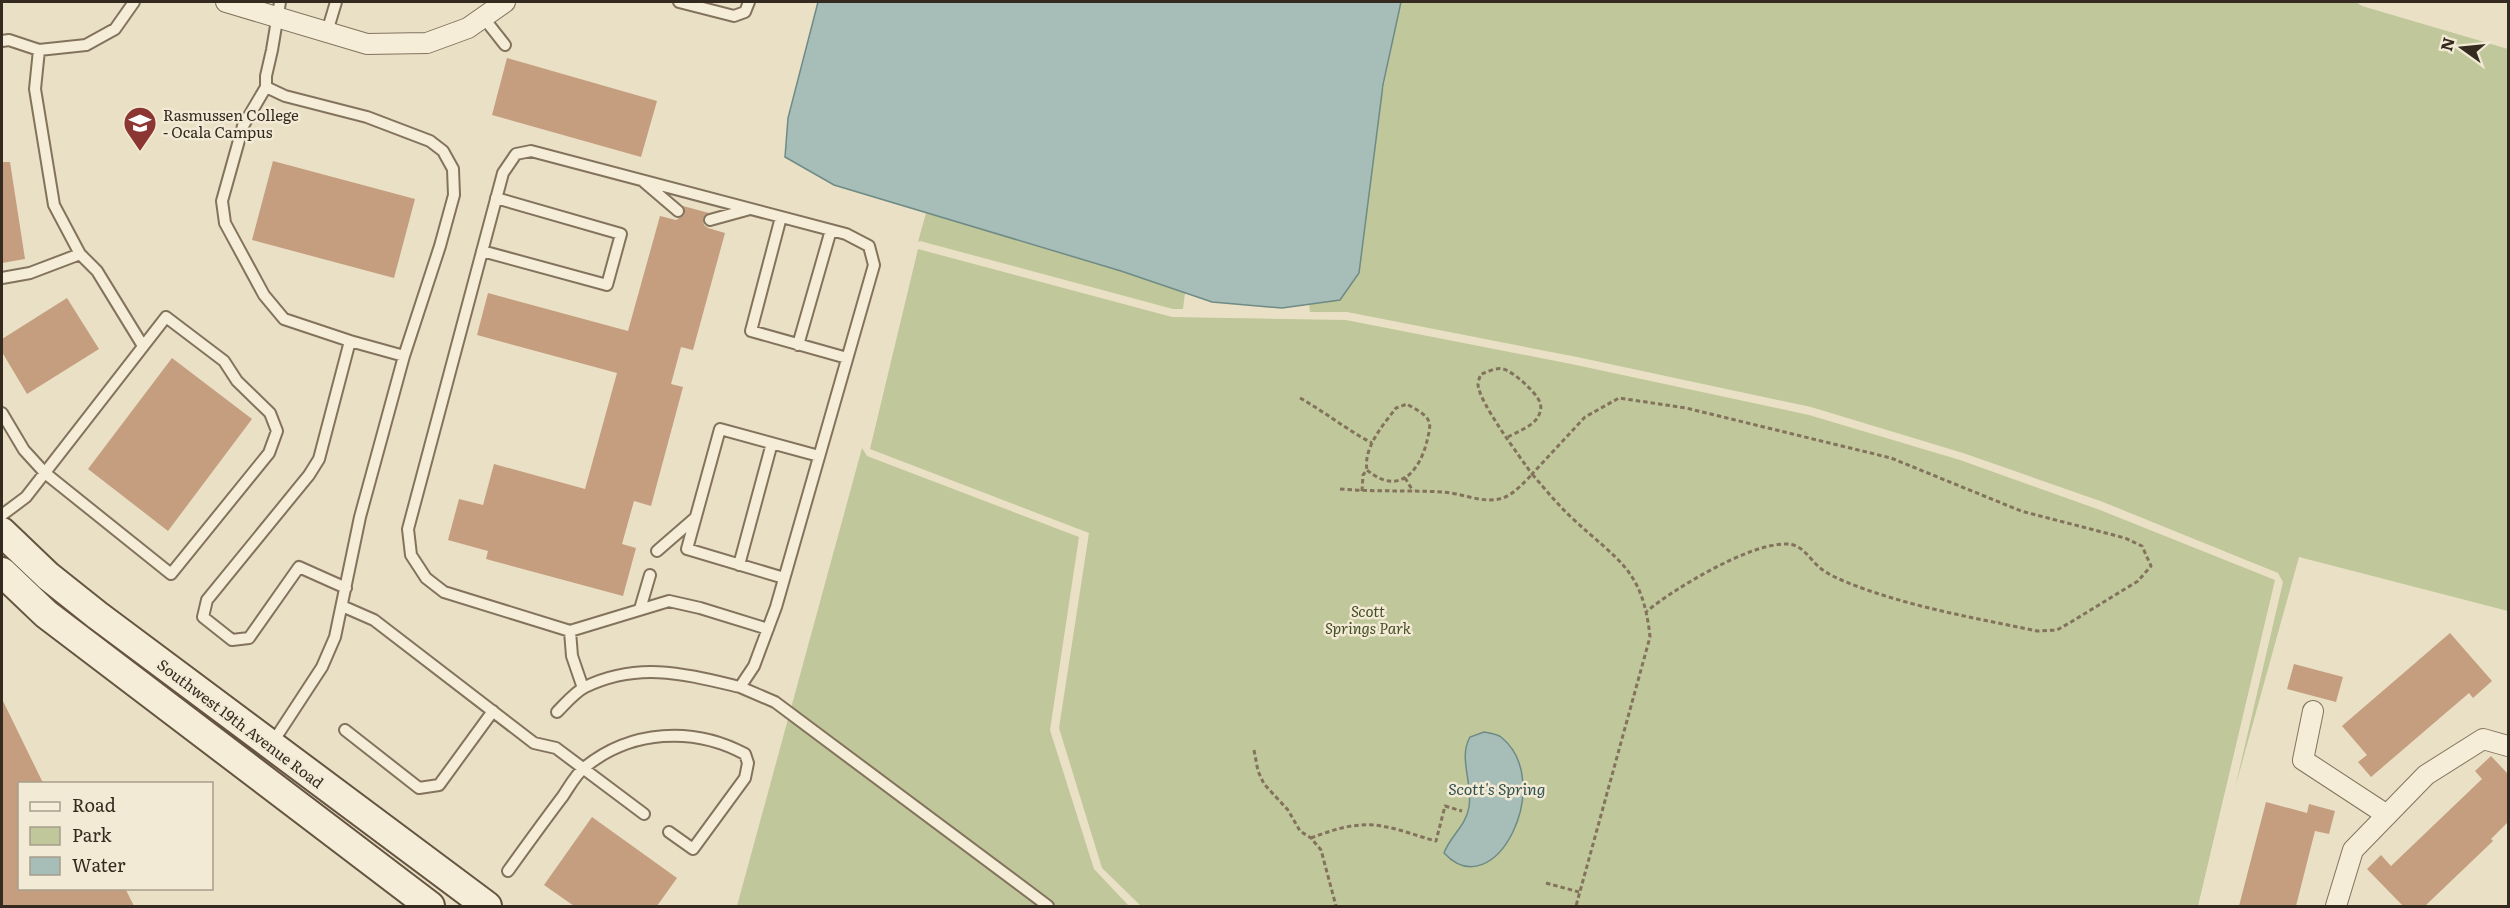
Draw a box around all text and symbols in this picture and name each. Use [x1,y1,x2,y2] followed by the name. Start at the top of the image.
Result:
[2432,18,2492,78] north arrow
[2433,34,2460,53] text: N
[163,103,299,143] place label: Rasmussen College - Ocala Campus
[122,105,158,152] school or university icon: Rasmussen College - Ocala Campus
[1325,599,1412,639] park label: Scott Springs Park
[153,653,329,793] street label: Southwest 19th Avenue Road
[1448,776,1546,800] water label: Scott's Spring
[18,782,213,890] legend
[72,791,116,818] text: Road
[72,821,113,848] text: Park
[72,851,126,878] text: Water

